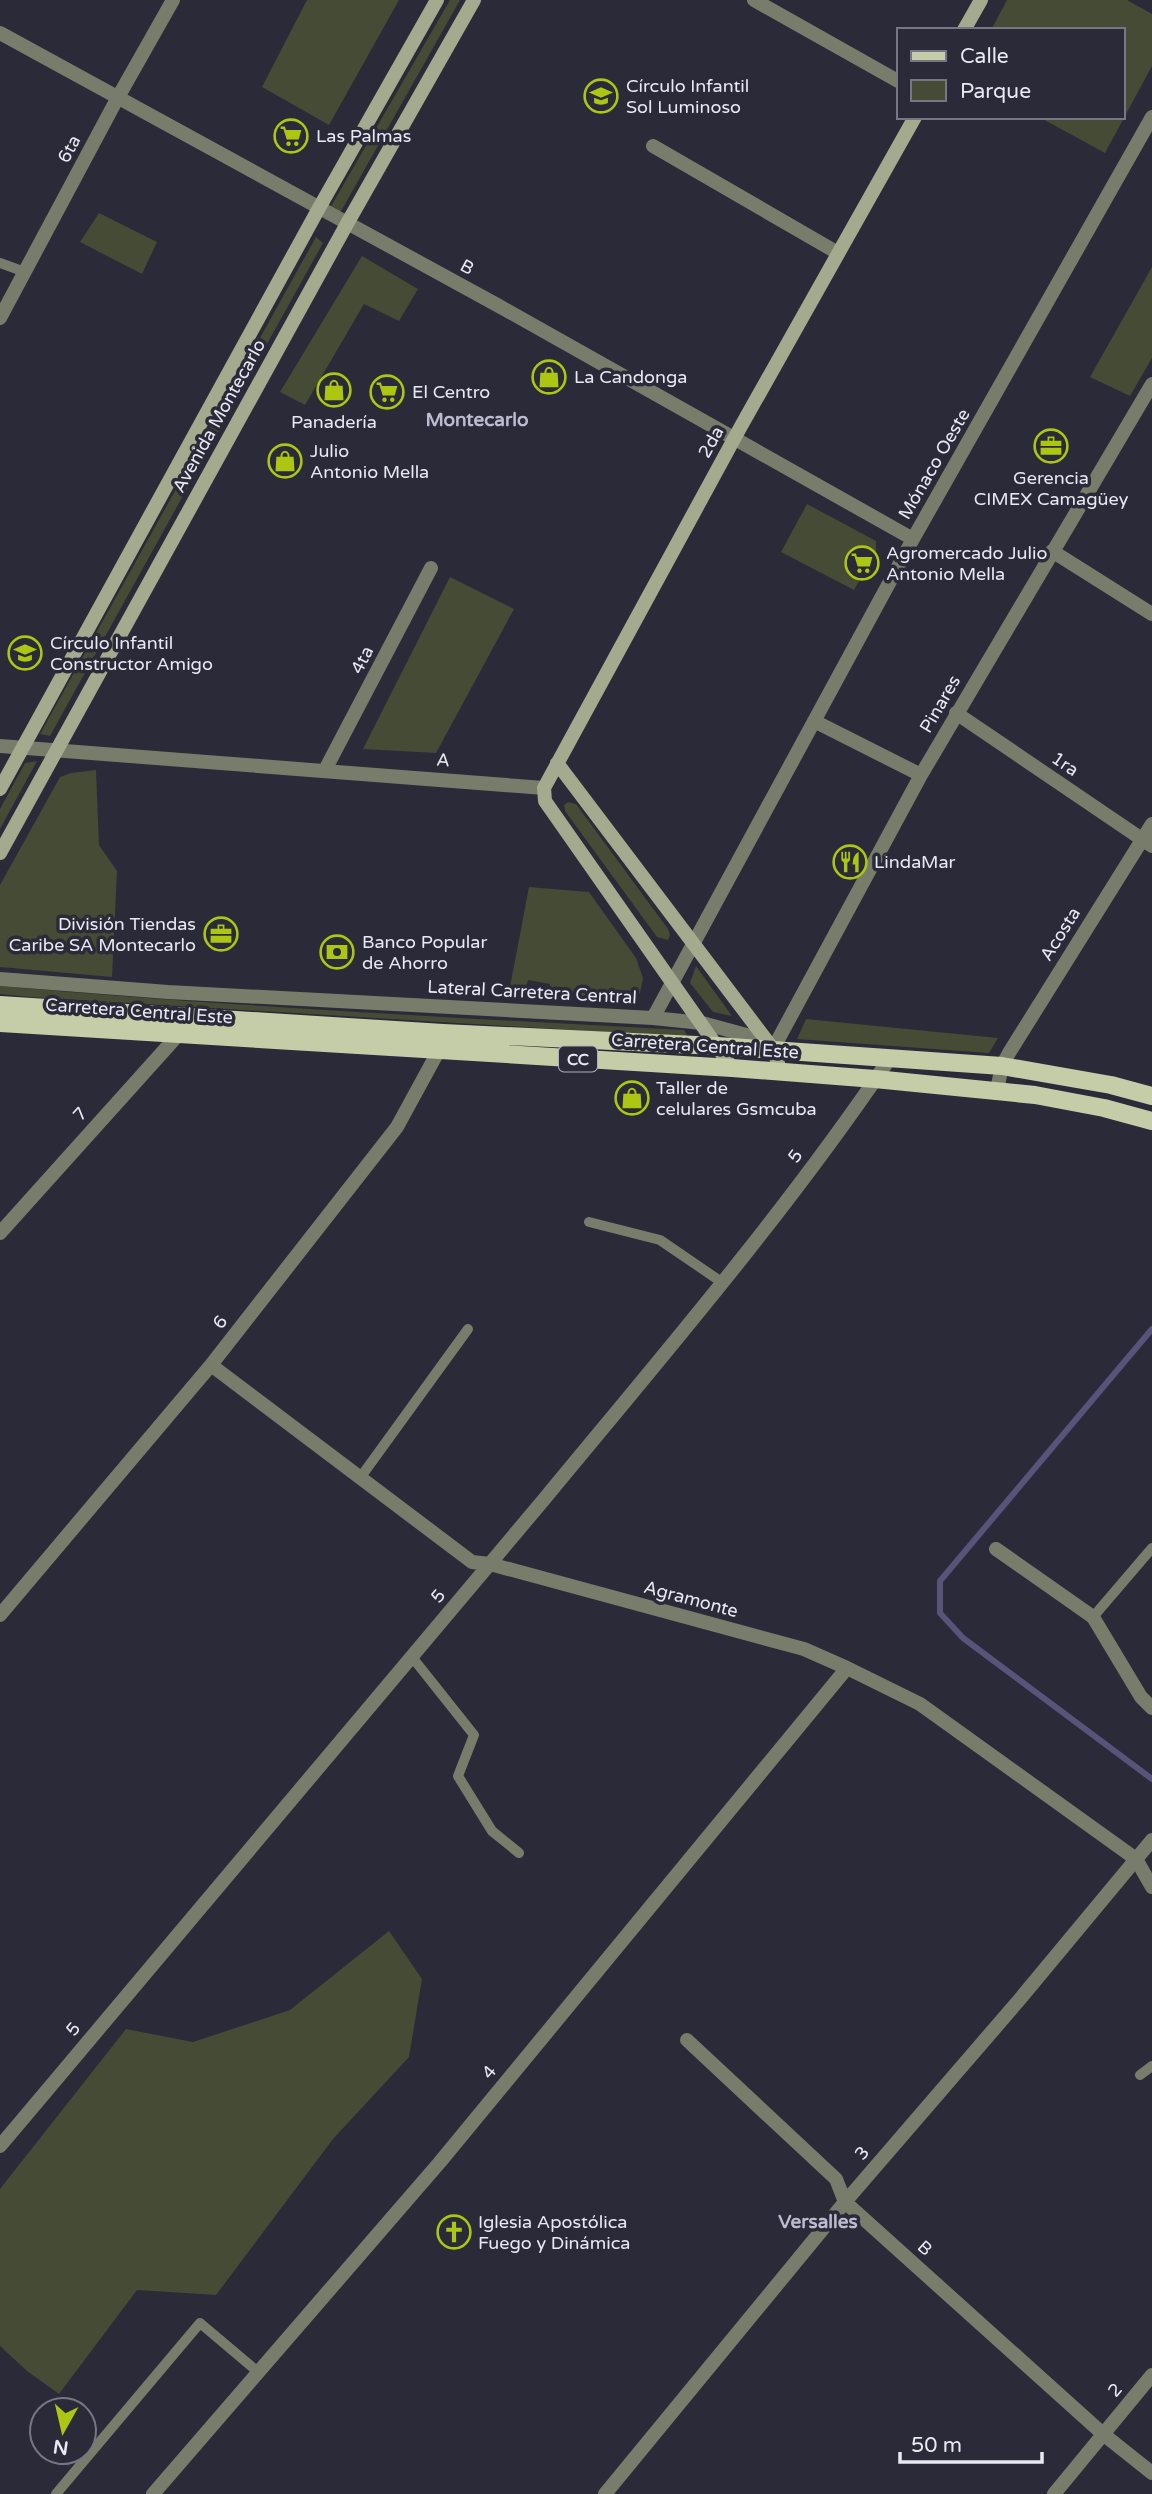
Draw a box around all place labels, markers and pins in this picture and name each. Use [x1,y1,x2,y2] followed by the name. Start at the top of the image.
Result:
[626,75,749,118] place label: Círculo Infantil Sol Luminoso
[582,77,620,115] school or university icon: Círculo Infantil Sol Luminoso
[272,117,310,155] supermarket icon: Las Palmas
[316,125,411,147] place label: Las Palmas
[530,358,568,396] shop icon: La Candonga
[574,366,688,388] place label: La Candonga
[315,371,353,409] shop icon: Panadería
[368,373,406,411] supermarket icon: El Centro
[412,381,490,403] place label: El Centro
[291,411,377,433] place label: Panadería
[1032,427,1070,465] office icon: Gerencia CIMEX Camagüey
[310,440,429,483] place label: Julio Antonio Mella
[266,442,304,480] shop icon: Julio Antonio Mella
[974,467,1129,510] place label: Gerencia CIMEX Camagüey
[886,542,1047,585] place label: Agromercado Julio Antonio Mella
[843,544,881,582] supermarket icon: Agromercado Julio Antonio Mella
[50,632,213,675] place label: Círculo Infantil Constructor Amigo
[6,634,44,672] school or university icon: Círculo Infantil Constructor Amigo
[831,843,869,881] restaurant icon: LindaMar
[874,851,956,873] place label: LindaMar
[9,913,196,956] place label: División Tiendas Caribe SA Montecarlo
[202,915,240,953] office icon: División Tiendas Caribe SA Montecarlo
[362,931,487,974] place label: Banco Popular de Ahorro
[318,933,356,971] bank icon: Banco Popular de Ahorro
[656,1077,817,1120] place label: Taller de celulares Gsmcuba
[613,1079,651,1117] shop icon: Taller de celulares Gsmcuba
[478,2211,630,2254] place label: Iglesia Apostólica Fuego y Dinámica
[435,2213,473,2251] church icon: Iglesia Apostólica Fuego y Dinámica

